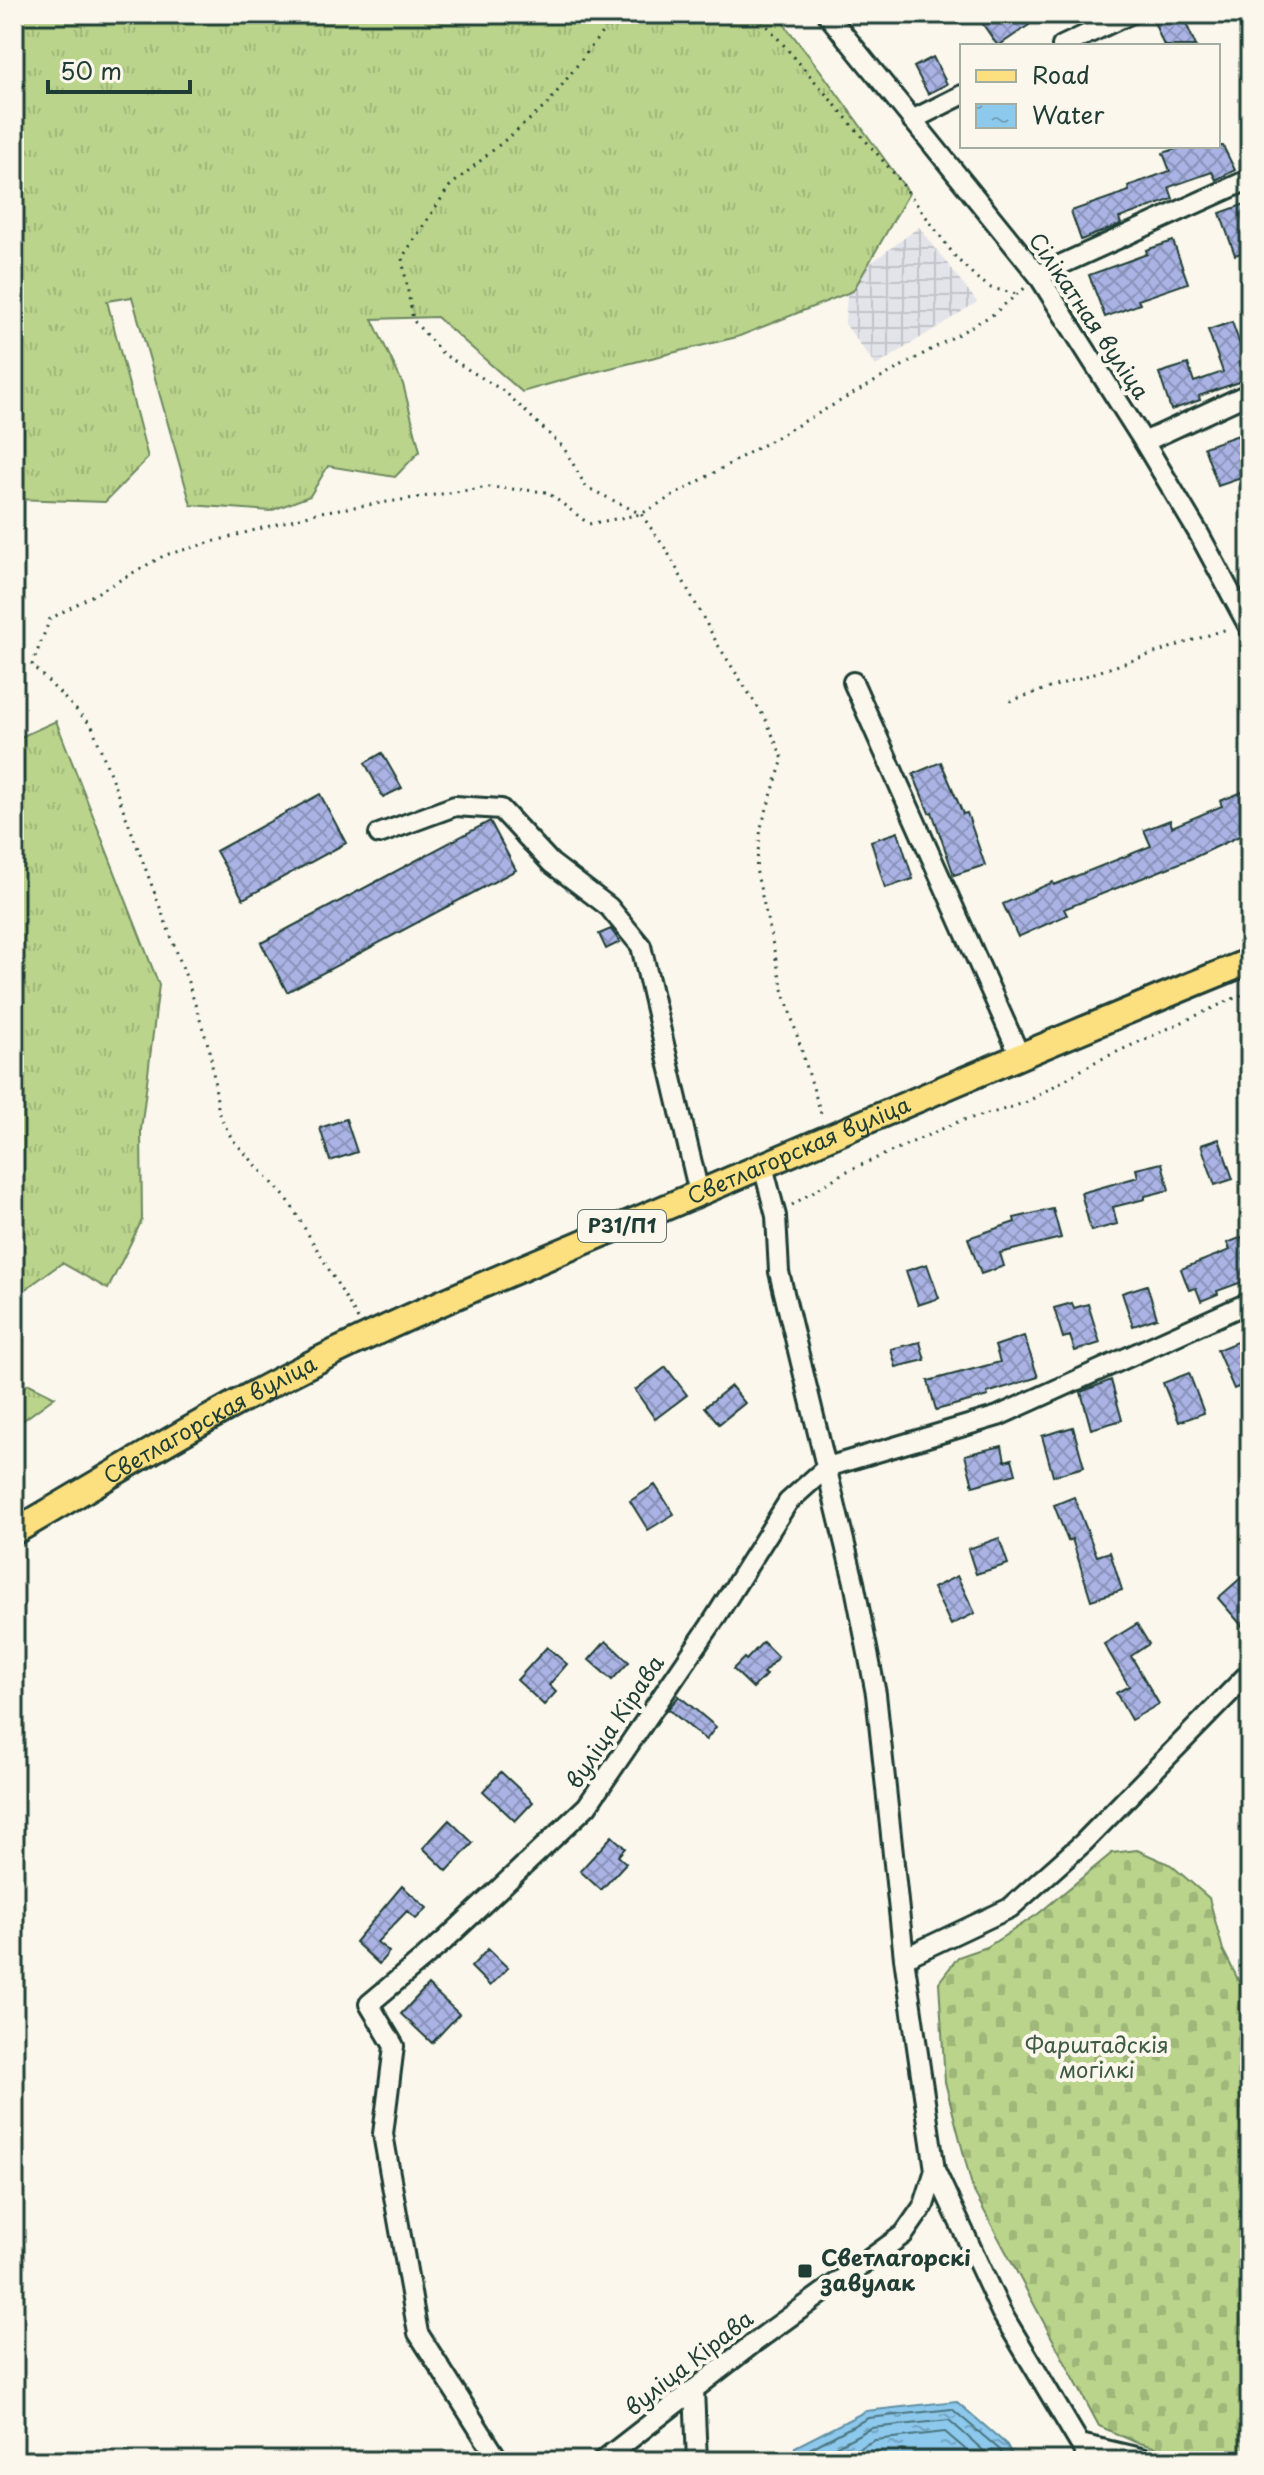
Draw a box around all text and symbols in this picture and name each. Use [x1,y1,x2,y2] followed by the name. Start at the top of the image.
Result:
[48,44,190,94] scale bar
[960,44,1220,148] legend
[60,52,122,88] text: 50 m
[1032,56,1090,92] text: Road
[1032,96,1105,132] text: Water
[1022,225,1159,406] street label: Сілікатная вуліца
[682,1086,915,1211] street label: Светлагорская вуліца
[578,1210,666,1242] road number: Р31/П1
[96,1345,322,1491] street label: Светлагорская вуліца
[557,1648,671,1795] street label: вуліца Кірава
[1025,2027,1169,2085] park label: Фарштадскія могілкі
[820,2240,971,2298] place label: Светлагорскі завулак
[796,2262,814,2280] marker: Светлагорскі завулак
[617,2301,759,2422] street label: вуліца Кірава

